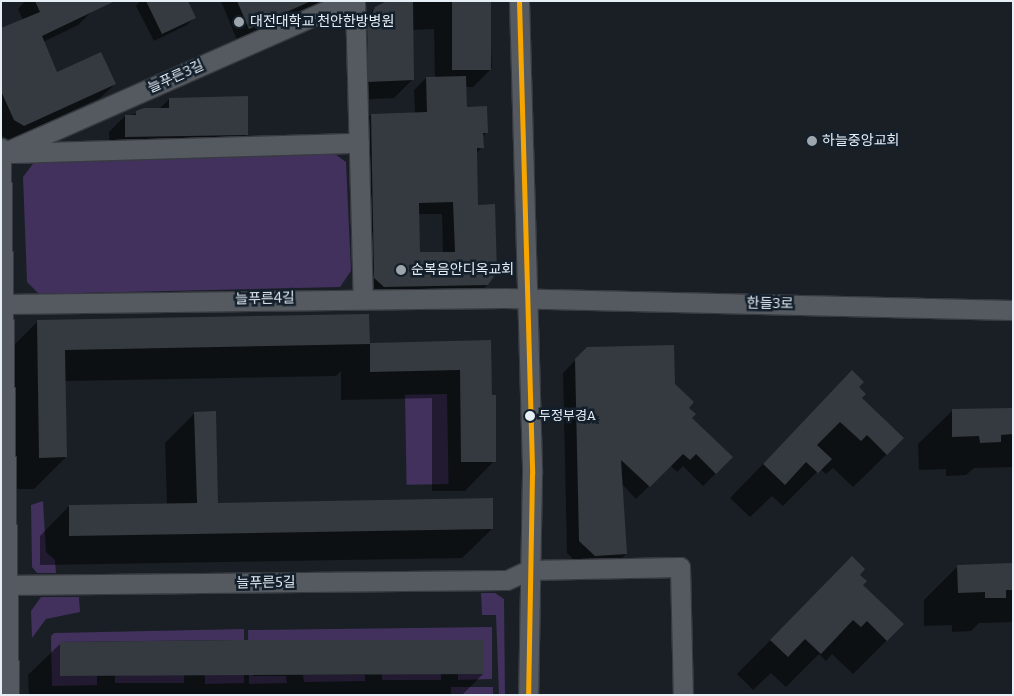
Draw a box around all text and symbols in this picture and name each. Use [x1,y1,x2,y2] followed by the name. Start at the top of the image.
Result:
[250,14,394,30] place label: 대전대학교 천안한방병원
[232,15,246,29] marker: 대전대학교 천안한방병원
[145,57,207,97] street label: 늘푸른3길
[822,133,899,149] place label: 하늘중앙교회
[806,135,818,147] marker: 하늘중앙교회
[411,262,514,278] place label: 순복음안디옥교회
[395,264,407,276] marker: 순복음안디옥교회
[235,290,295,308] street label: 늘푸른4길
[747,295,793,313] street label: 한들3로
[539,408,596,424] place label: 두정부경A
[525,411,535,421] marker: 두정부경A
[236,574,296,592] street label: 늘푸른5길

